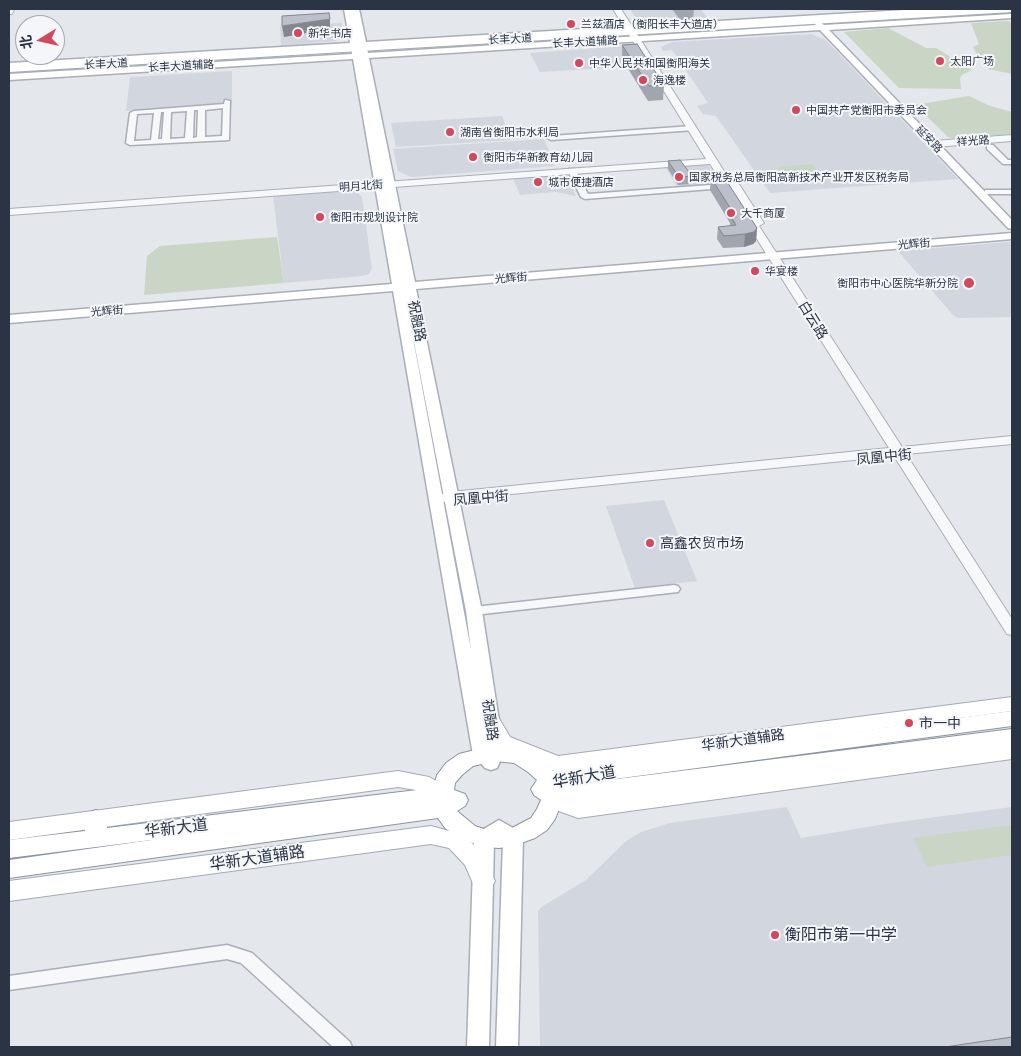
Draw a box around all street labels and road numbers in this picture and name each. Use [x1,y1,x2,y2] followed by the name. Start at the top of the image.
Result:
[488,31,532,47] street label: 长丰大道
[552,34,618,50] street label: 长丰大道辅路
[84,56,128,72] street label: 长丰大道
[148,58,214,74] street label: 长丰大道辅路
[913,123,945,155] street label: 延安路
[956,133,990,149] street label: 祥光路
[339,178,383,194] street label: 明月北街
[897,236,931,252] street label: 光辉街
[494,270,528,286] street label: 光辉街
[795,298,831,342] street label: 白云路
[405,299,429,343] street label: 祝融路
[90,303,124,319] street label: 光辉街
[855,446,913,468] street label: 凤凰中街
[452,487,510,509] street label: 凤凰中街
[479,698,501,742] street label: 祝融路
[700,726,786,754] street label: 华新大道辅路
[551,762,617,792] street label: 华新大道
[143,815,209,841] street label: 华新大道
[208,842,306,874] street label: 华新大道辅路

